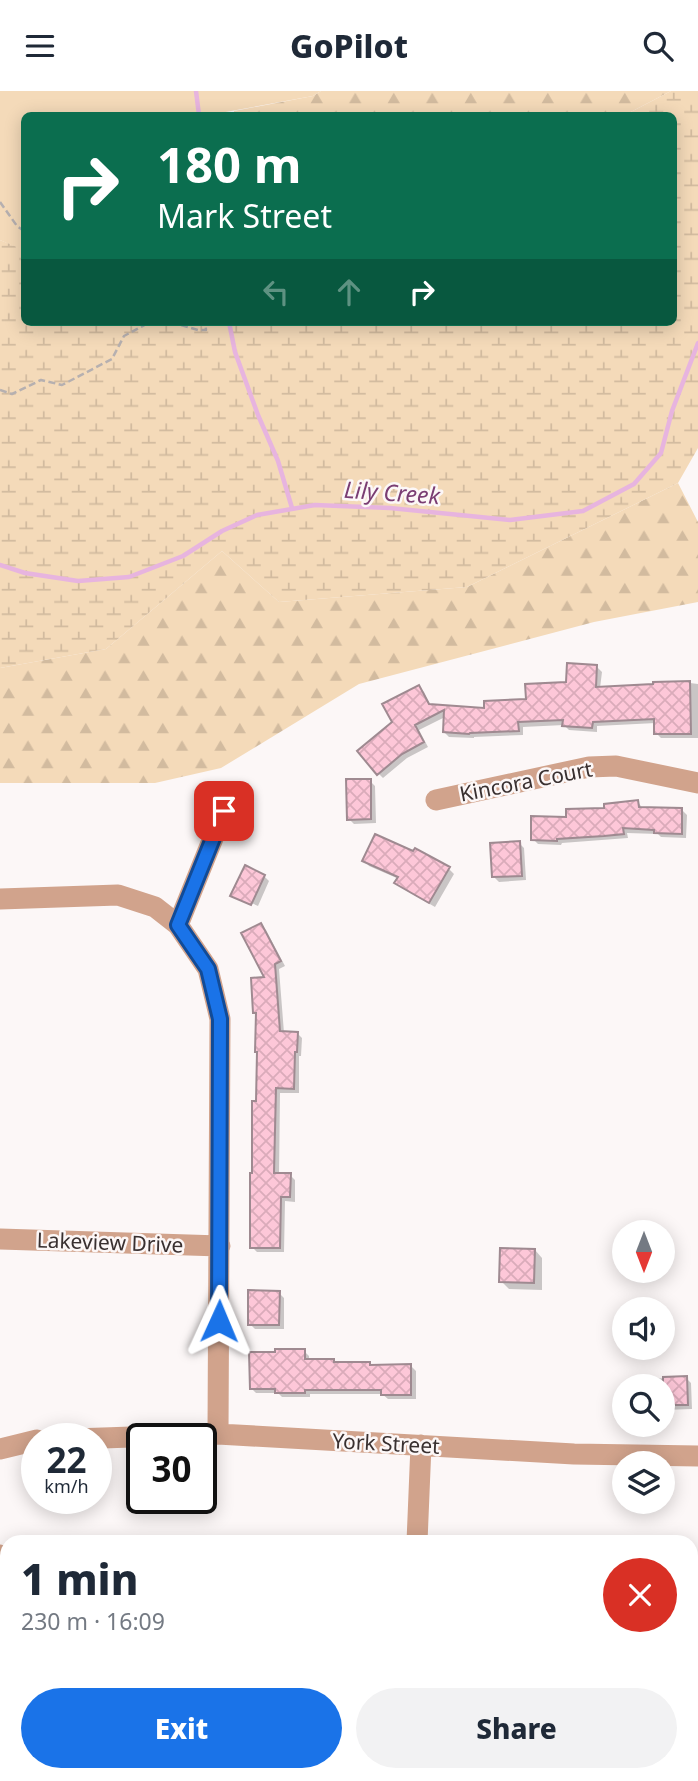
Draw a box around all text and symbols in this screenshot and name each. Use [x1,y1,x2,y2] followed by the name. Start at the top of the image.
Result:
[290,24,408,67] text: GoPilot
[21,27,59,65] icon: menu
[639,27,677,65] icon: search
[157,131,302,197] text: 180 m
[42,140,133,231] icon: right
[157,194,332,237] text: Mark Street
[257,273,295,311] icon: left
[330,273,368,311] icon: ahead
[403,273,441,311] icon: right
[343,473,443,511] water label: Lily Creek
[457,754,595,808] street label: Kincora Court
[194,781,254,841] pin
[205,792,243,830] icon: arrive
[612,1220,676,1283] north arrow
[612,1220,675,1514] map controls
[36,1225,184,1259] street label: Lakeview Drive
[182,1284,256,1358] position arrow
[612,1297,675,1360] button: sound
[612,1374,675,1437] button: search
[126,1423,217,1514] speed limit sign: 30
[332,1426,441,1460] street label: York Street
[46,1436,87,1483] text: 22
[612,1451,675,1514] button: layers
[44,1474,89,1498] text: km/h
[21,1550,138,1607] text: 1 min
[603,1558,677,1632] button: close
[21,1605,165,1637] text: 230 m · 16:09
[21,1688,342,1768] button: Exit
[356,1688,677,1768] button: Share

